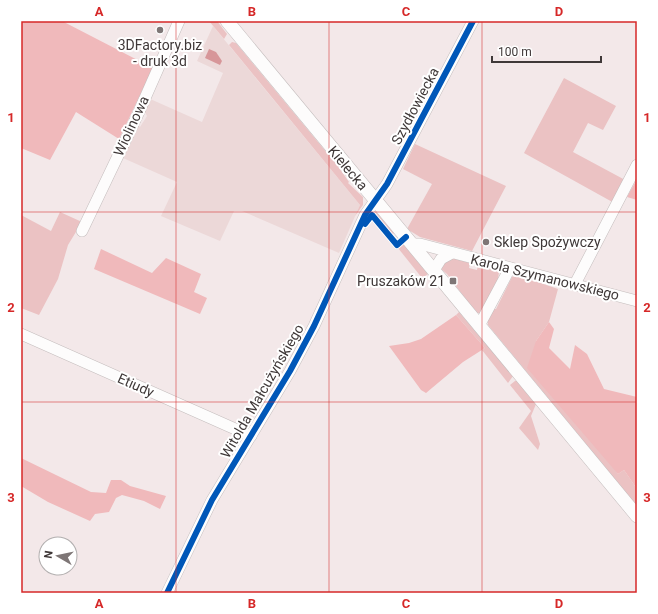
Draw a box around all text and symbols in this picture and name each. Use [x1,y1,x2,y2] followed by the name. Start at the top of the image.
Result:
[95,4,104,19] text: A
[248,4,256,19] text: B
[402,4,411,19] text: C
[555,4,563,19] text: D
[155,25,165,35] marker: 3DFactory.biz - druk 3d
[118,37,202,69] place label: 3DFactory.biz - druk 3d
[492,38,601,64] scale bar
[498,45,532,59] text: 100 m
[388,65,442,147] street label: Szydłowiecka
[110,93,152,159] street label: Wiolinowa
[7,110,15,125] text: 1
[643,110,651,125] text: 1
[325,143,371,193] street label: Kielecka
[494,234,601,250] place label: Sklep Spożywczy
[481,237,491,247] marker: Sklep Spożywczy
[469,251,621,303] street label: Karola Szymanowskiego
[357,273,445,289] place label: Pruszaków 21
[448,276,458,286] marker: Pruszaków 21
[7,300,15,315] text: 2
[643,300,651,315] text: 2
[217,321,307,461] street label: Witolda Małcużyńskiego
[115,370,157,400] street label: Etiudy
[7,490,15,505] text: 3
[643,490,651,505] text: 3
[38,536,78,576] north arrow
[42,549,56,559] text: N
[95,596,104,611] text: A
[248,596,256,611] text: B
[402,596,411,611] text: C
[555,596,563,611] text: D

